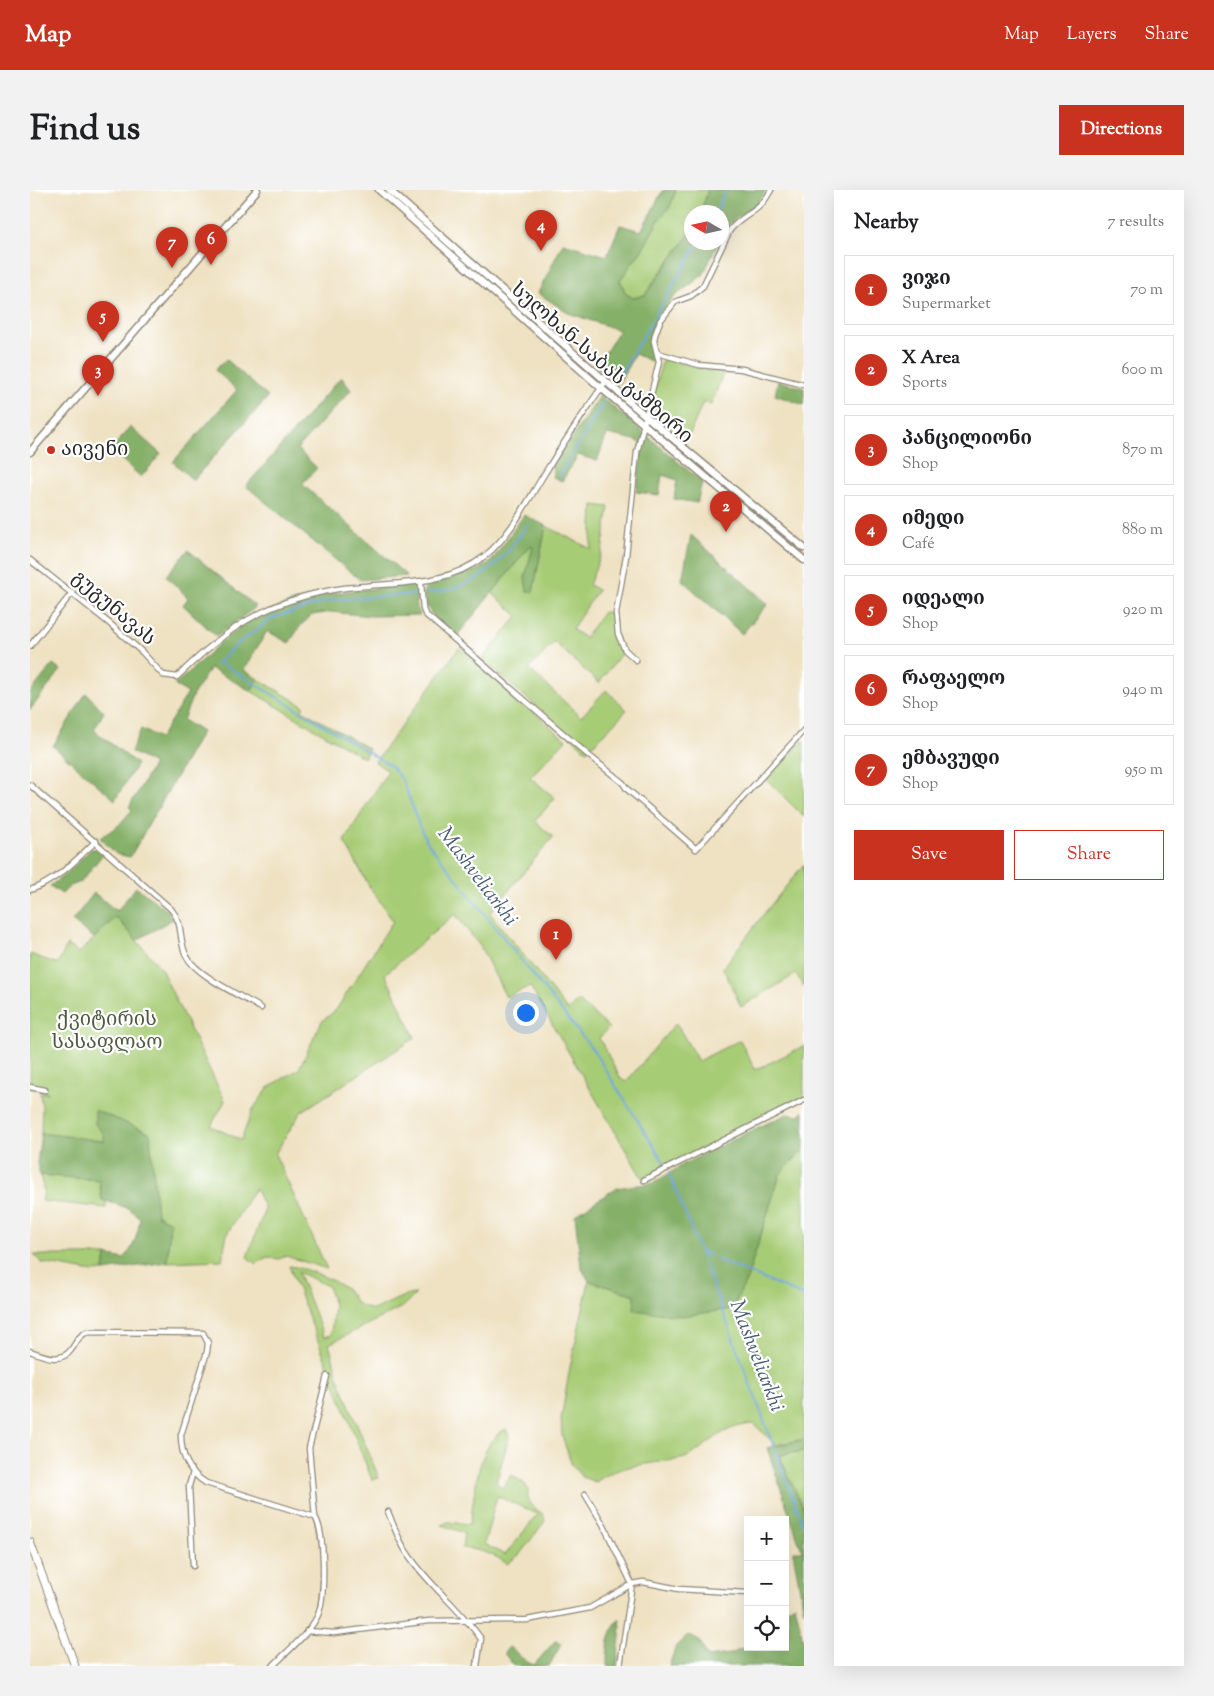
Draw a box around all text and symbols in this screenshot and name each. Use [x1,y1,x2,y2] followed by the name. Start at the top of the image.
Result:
[25,18,71,52] text: Map
[1004,22,1039,48] text: Map
[1067,22,1117,48] text: Layers
[1145,22,1189,48] text: Share
[30,105,140,156] text: Find us
[1059,105,1184,155] button: Directions
[684,205,729,250] north arrow
[854,208,919,238] text: Nearby
[525,210,557,251] pin: 4
[1108,211,1164,234] text: 7 results
[195,224,227,265] pin: 6
[156,227,188,268] pin: 7
[902,266,951,293] text: ვიჯი
[503,277,699,451] street label: სულხან-საბას გამზირი
[868,279,874,302] text: 1
[1130,279,1163,302] text: 70 m
[902,293,991,316] text: Supermarket
[87,301,119,342] pin: 5
[902,345,960,372] text: X Area
[82,355,114,396] pin: 3
[867,359,875,382] text: 2
[1121,359,1163,382] text: 600 m
[902,372,947,395] text: Sports
[902,426,1032,453] text: პანცილიონი
[61,436,128,465] place label: აივენი
[868,439,874,462] text: 3
[1122,439,1163,462] text: 870 m
[45,444,57,456] marker: აივენი
[902,453,938,476] text: Shop
[710,491,742,532] pin: 2
[902,506,964,533] text: იმედი
[867,519,875,542] text: 4
[1122,519,1163,542] text: 880 m
[902,533,935,556] text: Café
[65,564,161,654] street label: გუგუნავას
[902,586,985,613] text: იდეალი
[868,599,874,622] text: 5
[1123,599,1163,622] text: 920 m
[902,613,938,636] text: Shop
[902,666,1005,693] text: რაფაელო
[867,679,875,702] text: 6
[1122,679,1163,702] text: 940 m
[902,693,938,716] text: Shop
[902,746,1000,773] text: ემბავუდი
[867,759,875,782] text: 7
[1124,759,1163,782] text: 950 m
[902,773,938,796] text: Shop
[430,821,524,933] water label: Mashveliarkhi
[854,830,1004,880] button: Save
[1014,830,1164,880] button: Share
[540,919,572,960] pin: 1
[513,1000,539,1026] your location
[52,1006,162,1058] park label: ქვიტირის სასაფლაო
[721,1296,791,1416] water label: Mashveliarkhi
[744,1516,789,1651] map controls
[744,1516,789,1561] button: +
[744,1561,789,1606] button: −
[744,1606,789,1651] button: locate

